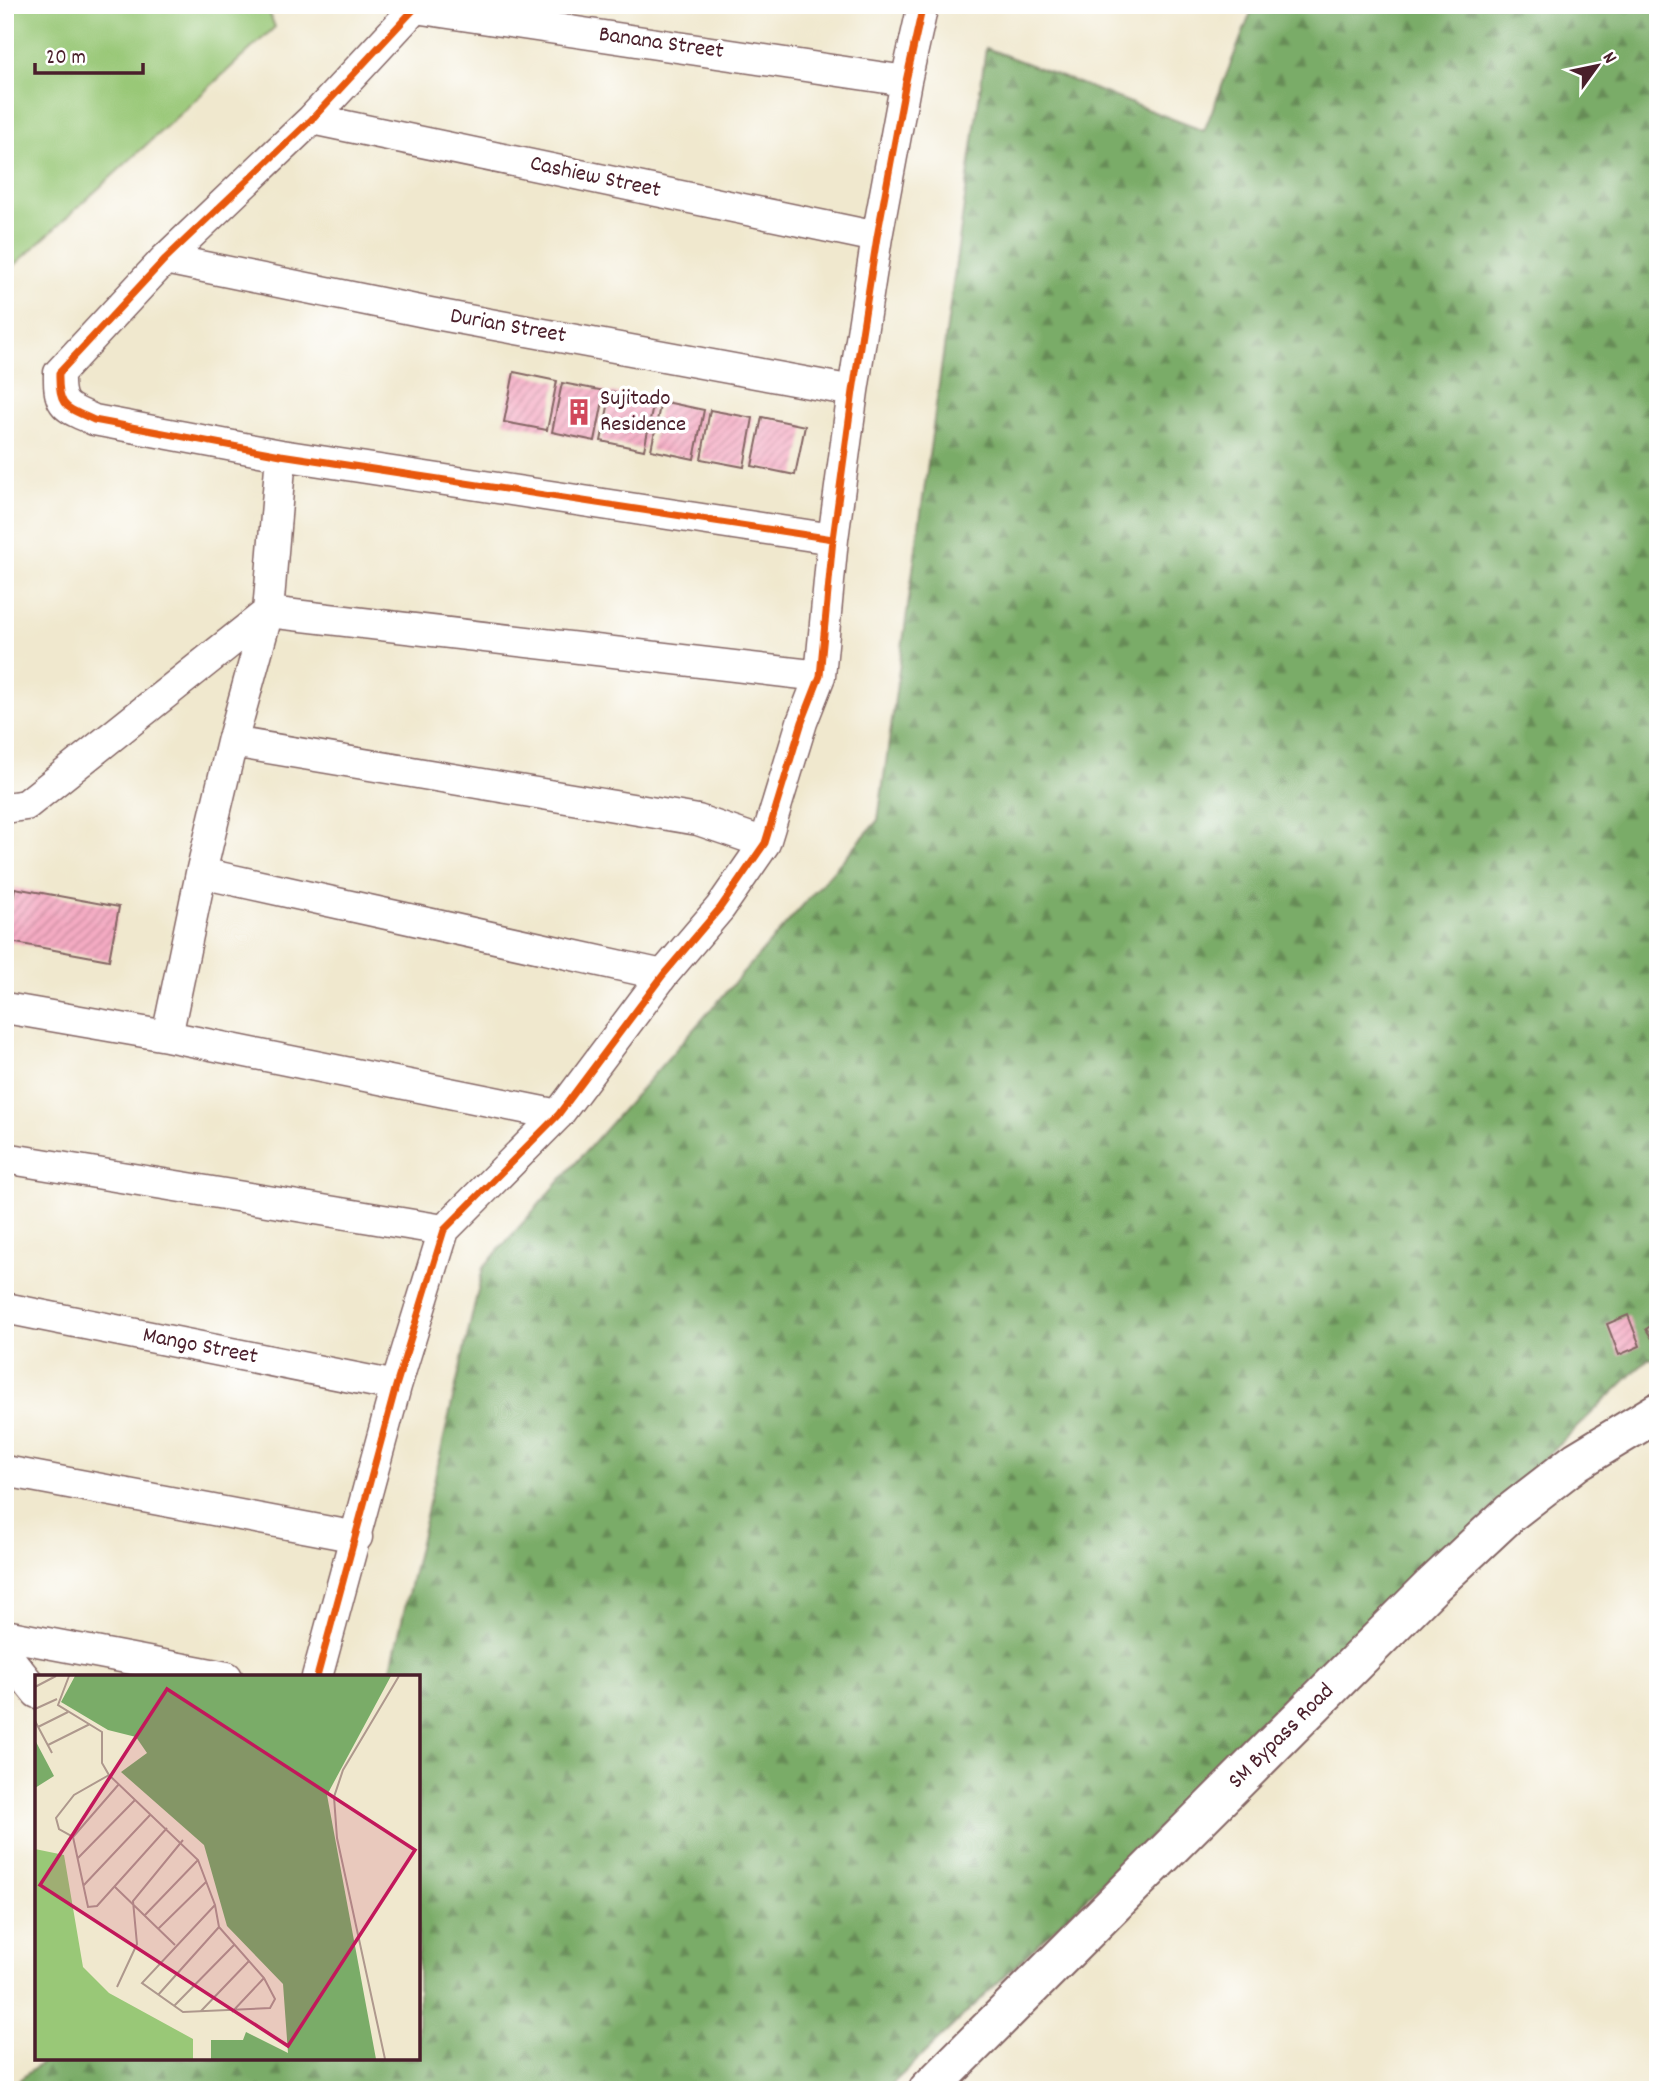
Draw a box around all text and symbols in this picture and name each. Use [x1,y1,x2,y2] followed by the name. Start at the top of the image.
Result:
[596,19,726,69] street label: Banana Street
[35,32,144,76] scale bar
[1562,32,1632,102] north arrow
[46,44,86,74] text: 20 m
[1594,47,1622,70] text: N
[527,148,663,208] street label: Cashiew Street
[447,301,569,353] street label: Durian Street
[600,383,686,442] place label: Sujitado Residence
[564,397,594,427] building icon: Sujitado Residence
[140,1320,260,1374] street label: Mango Street
[35,1675,420,2060] inset map
[1221,1676,1343,1798] street label: SM Bypass Road

